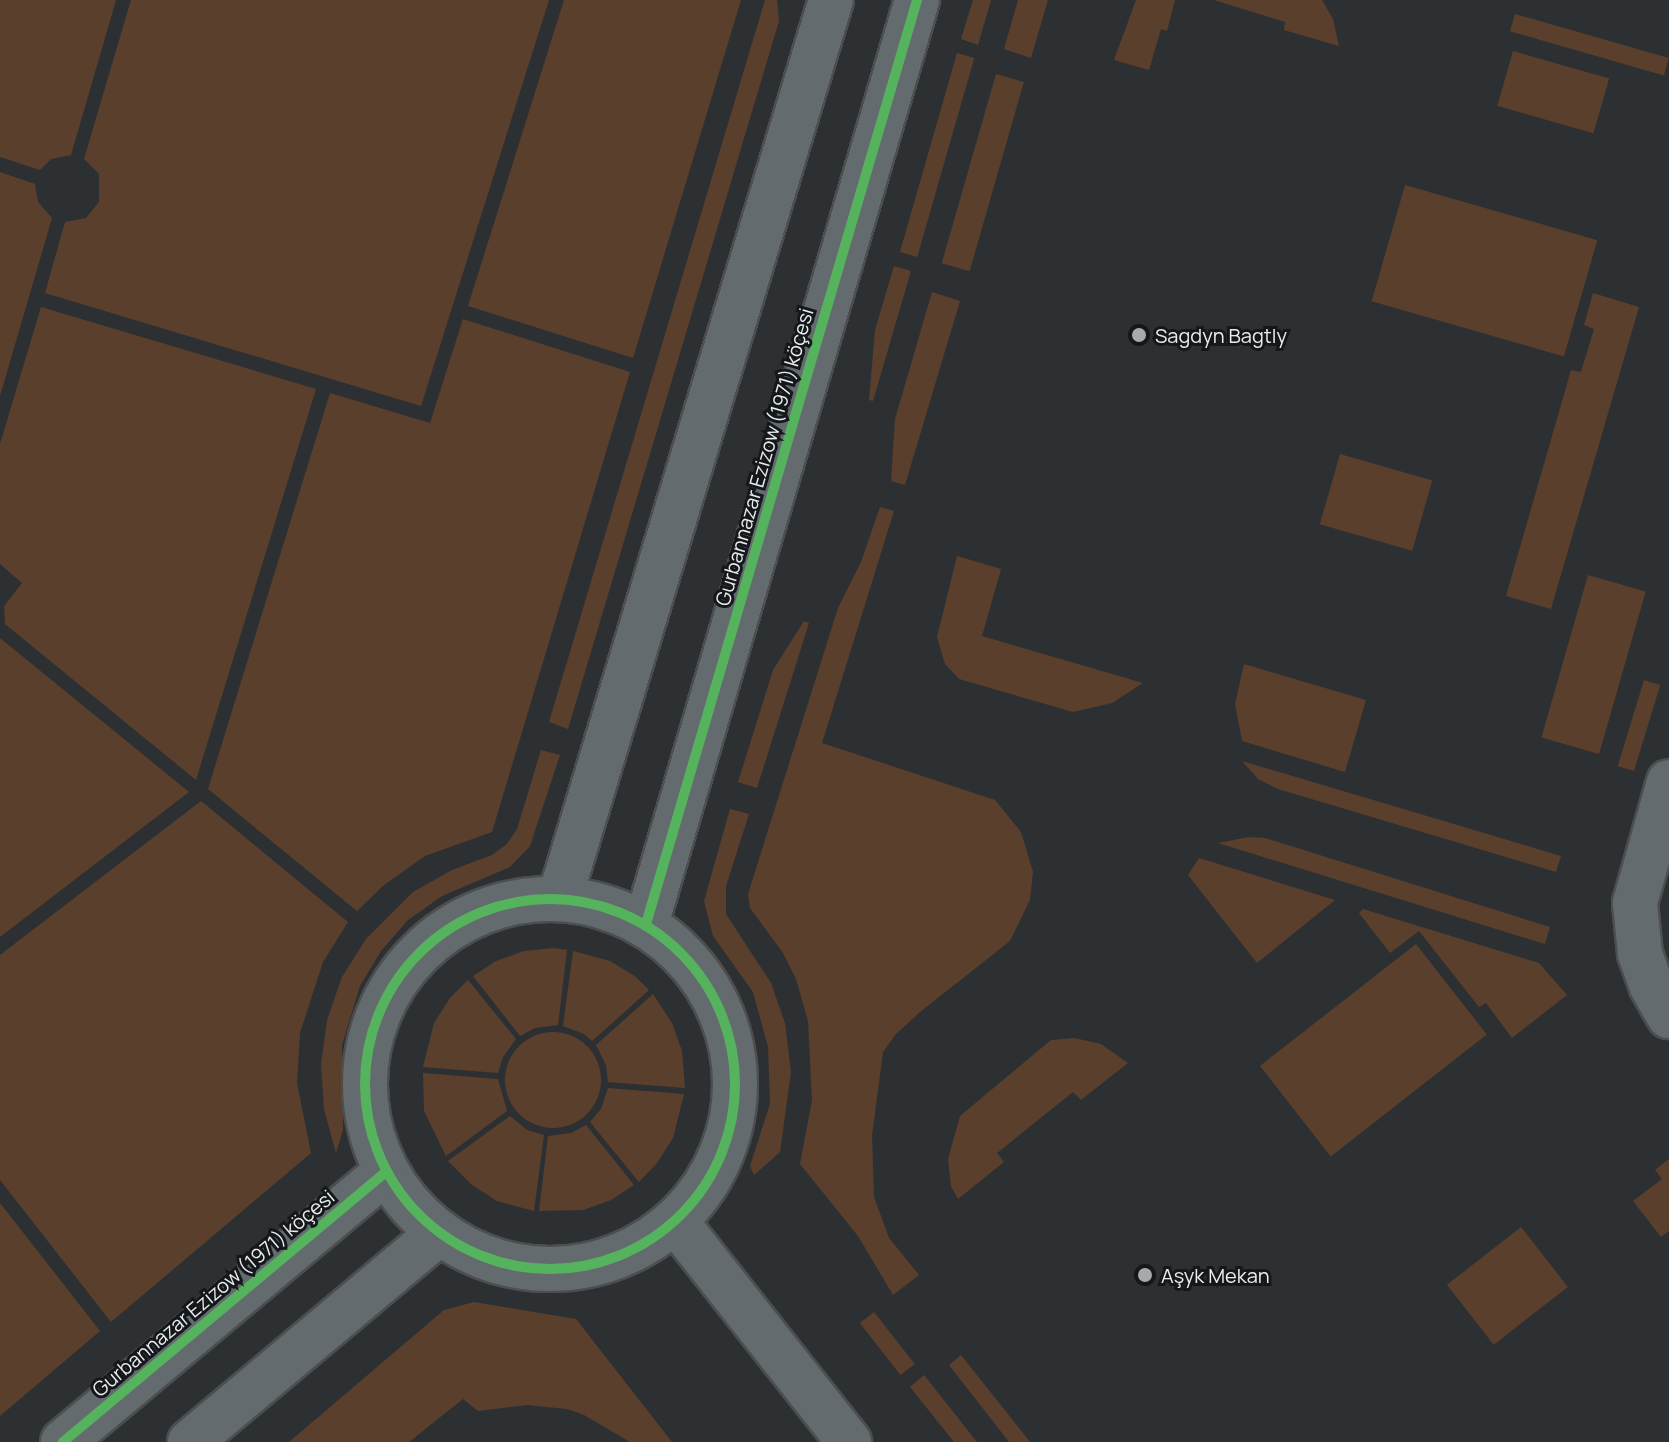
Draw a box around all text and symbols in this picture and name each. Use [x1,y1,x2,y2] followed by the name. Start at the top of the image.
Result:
[710,305,818,609] street label: Gurbannazar Ezizow (1971) köçesi
[1155,323,1287,347] place label: Sagdyn Bagtly
[1130,326,1148,344] marker: Sagdyn Bagtly
[87,1185,339,1401] street label: Gurbannazar Ezizow (1971) köçesi
[1161,1263,1270,1287] place label: Aşyk Mekan
[1136,1266,1154,1284] marker: Aşyk Mekan

